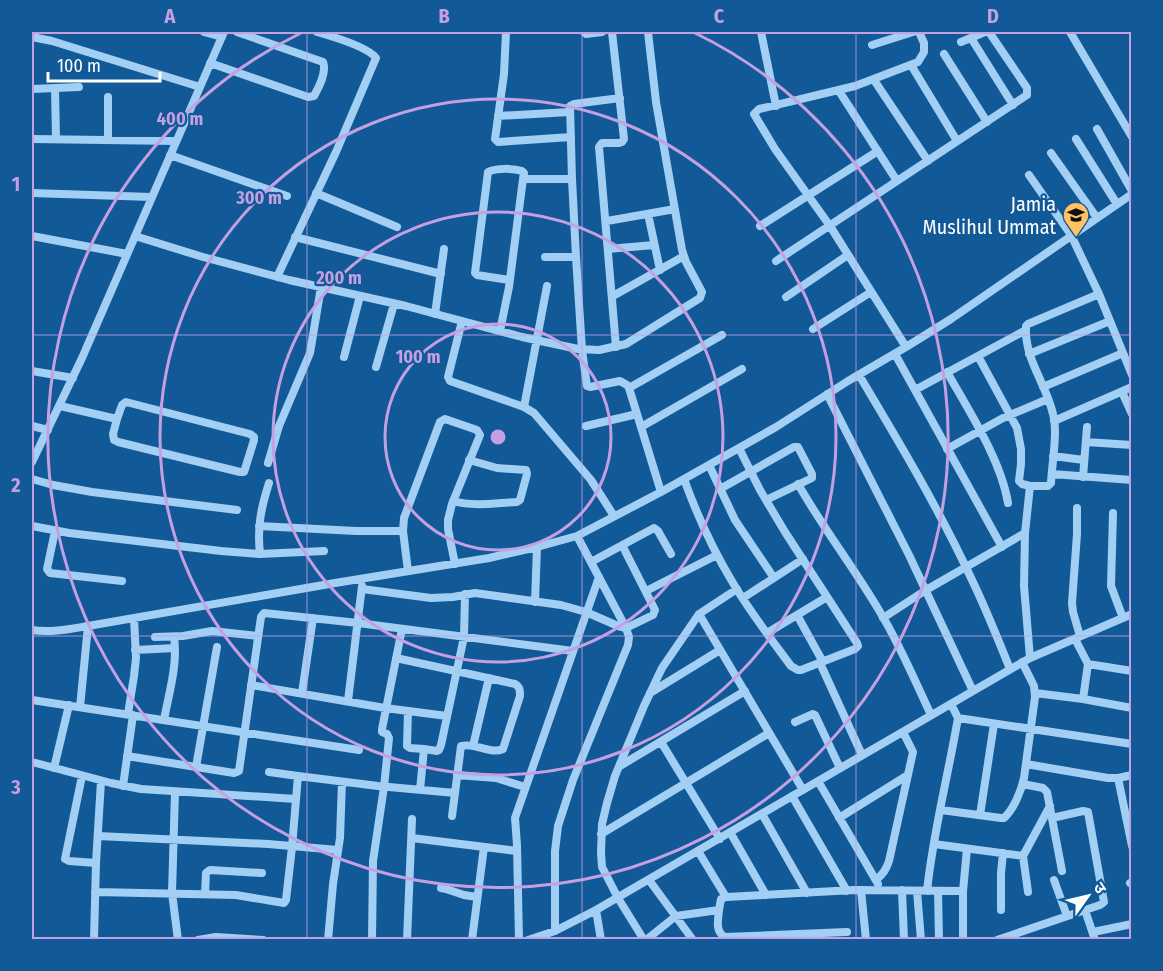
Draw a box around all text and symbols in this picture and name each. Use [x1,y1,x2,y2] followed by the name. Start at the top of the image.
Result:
[164,4,177,28] text: A
[438,4,450,28] text: B
[714,4,725,28] text: C
[987,4,999,28] text: D
[48,45,160,83] scale bar
[57,55,101,77] text: 100 m
[157,108,203,130] text: 400 m
[12,172,20,196] text: 1
[235,187,282,209] text: 300 m
[923,192,1056,239] place label: Jamia Muslihul Ummat
[1061,200,1091,238] school or university icon: Jamia Muslihul Ummat
[315,267,362,289] text: 200 m
[396,346,440,368] text: 100 m
[488,427,508,447] centre of rings
[10,473,21,497] text: 2
[10,775,21,799] text: 3
[1058,866,1118,926] north arrow
[1090,879,1111,898] text: उ

